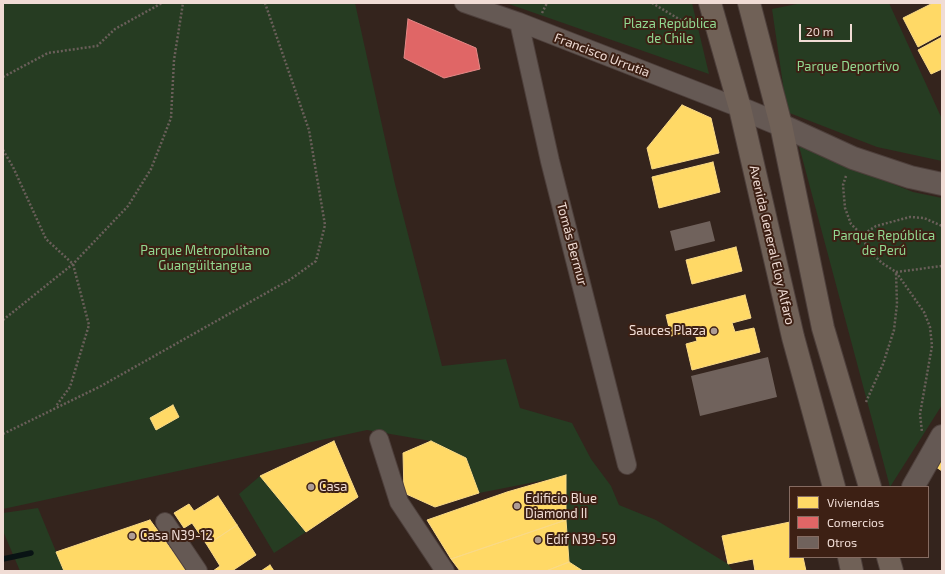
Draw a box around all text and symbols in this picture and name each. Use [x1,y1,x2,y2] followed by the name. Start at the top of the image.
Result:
[623,16,717,47] park label: Plaza República de Chile
[801,16,854,42] scale bar
[806,24,833,38] text: 20 m
[552,30,652,80] street label: Francisco Urrutia
[797,59,899,75] park label: Parque Deportivo
[746,164,798,326] street label: Avenida General Eloy Alfaro
[553,201,591,287] street label: Tomás Bermur
[833,228,935,259] park label: Parque República de Perú
[140,243,270,274] park label: Parque Metropolitano Guangüiltangua
[629,323,706,339] place label: Sauces Plaza
[709,326,719,336] marker: Sauces Plaza
[319,479,347,495] place label: Casa
[306,482,316,492] marker: Casa
[789,486,929,558] legend
[525,491,597,522] place label: Edificio Blue Diamond II
[827,495,880,509] text: Viviendas
[512,501,522,511] marker: Edificio Blue Diamond II
[827,515,884,529] text: Comercios
[140,528,213,544] place label: Casa N39-12
[127,531,137,541] marker: Casa N39-12
[546,532,616,548] place label: Edif N39-59
[533,535,543,545] marker: Edif N39-59
[827,535,857,549] text: Otros

